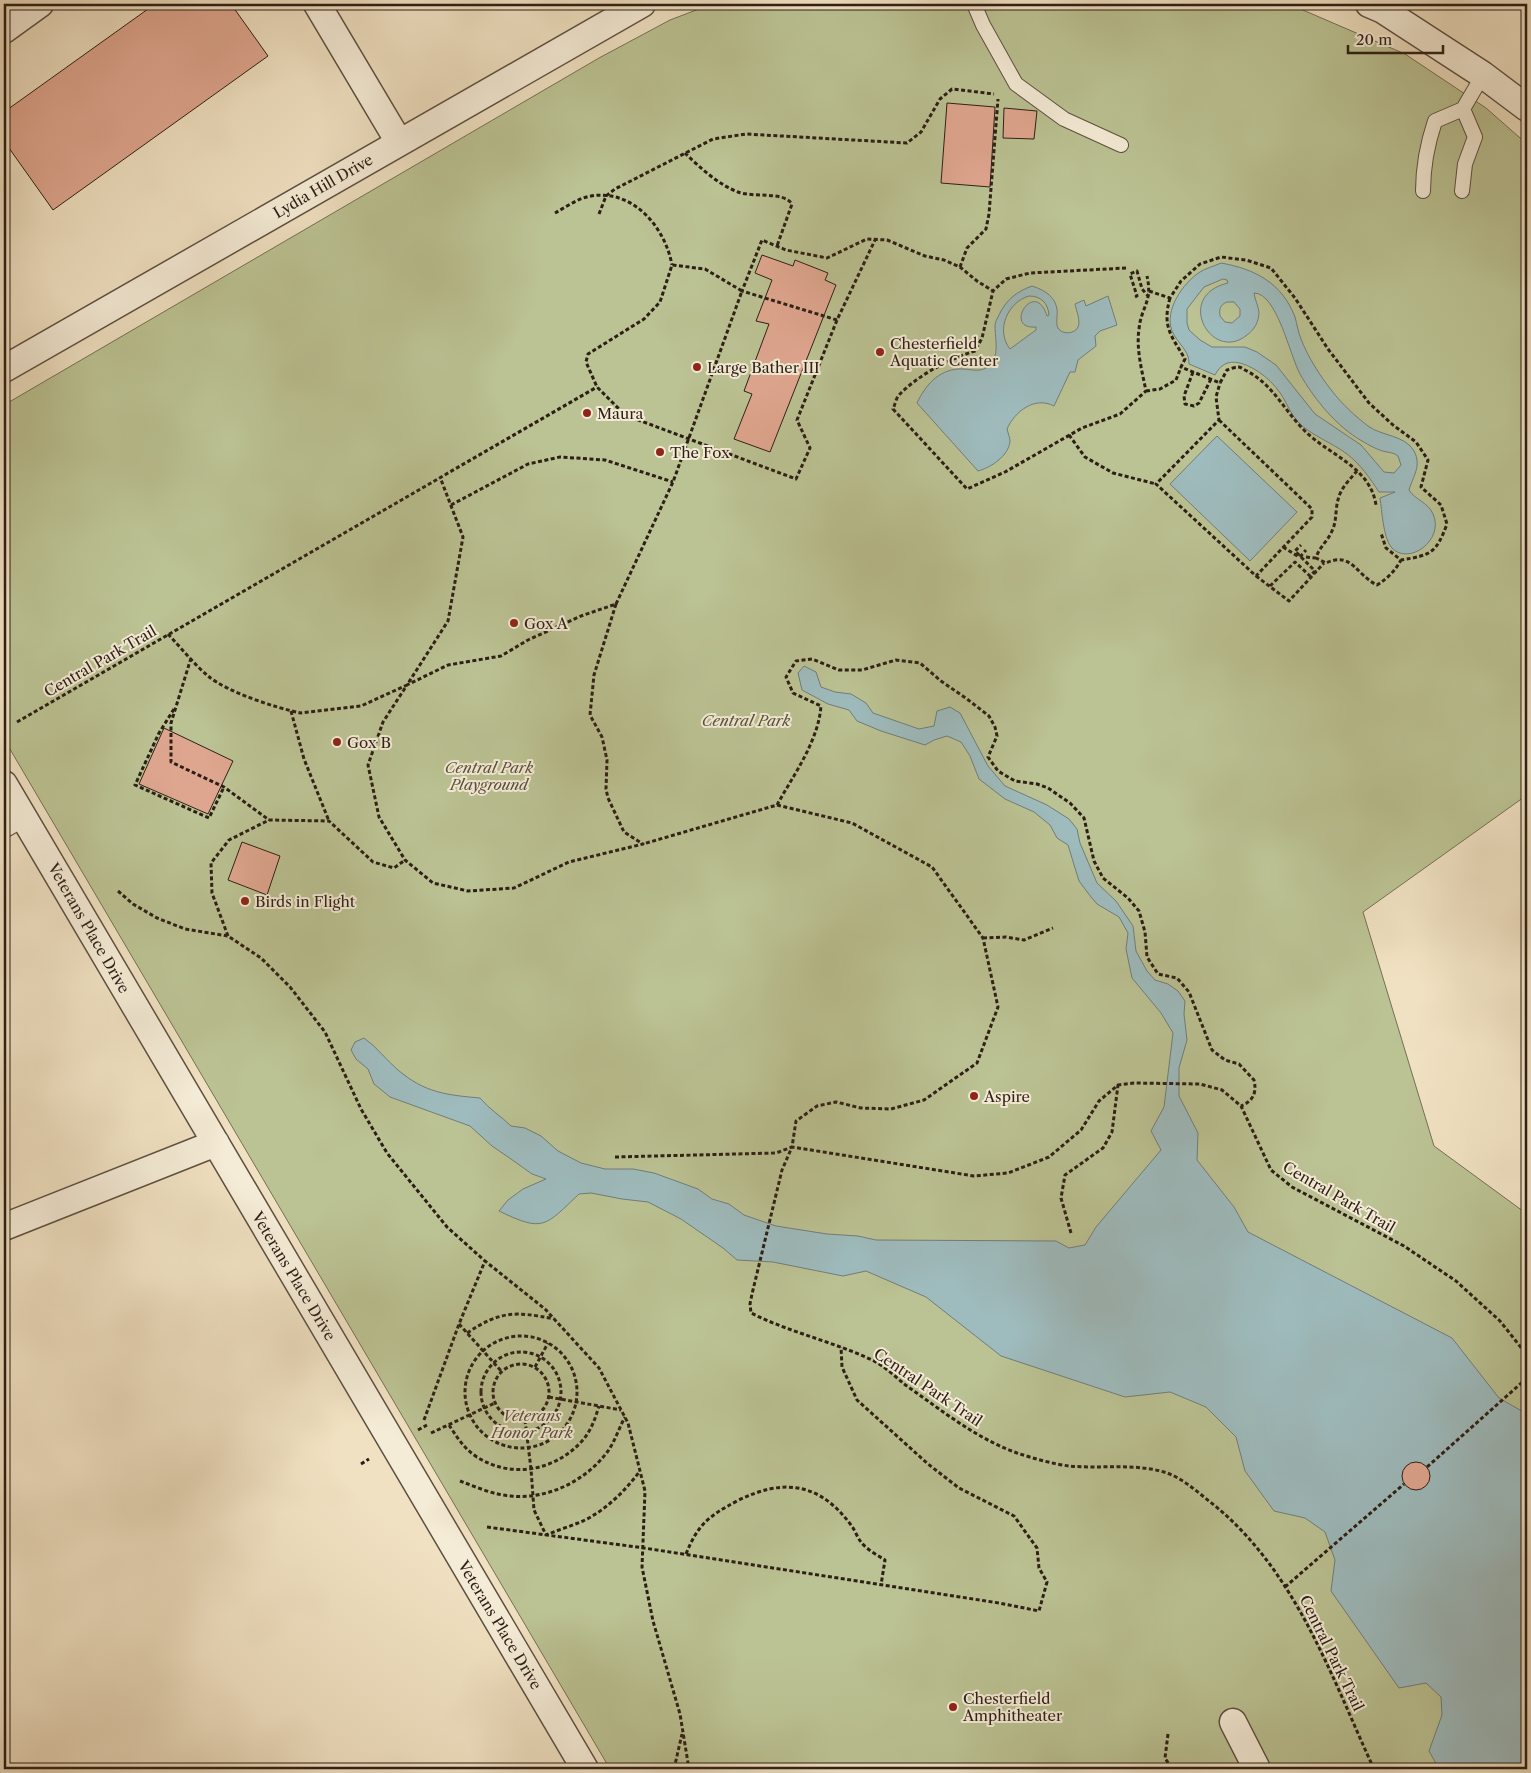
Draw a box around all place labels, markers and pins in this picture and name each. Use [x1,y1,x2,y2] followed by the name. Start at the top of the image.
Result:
[889,334,999,370] place label: Chesterfield Aquatic Center
[874,346,886,358] marker: Chesterfield Aquatic Center
[707,358,820,377] place label: Large Bather III
[691,361,703,373] marker: Large Bather III
[597,404,643,423] place label: Maura
[581,407,593,419] marker: Maura
[670,443,730,462] place label: The Fox
[654,446,666,458] marker: The Fox
[524,614,569,633] place label: Gox A
[508,617,520,629] marker: Gox A
[347,733,391,752] place label: Gox B
[331,736,343,748] marker: Gox B
[255,892,356,911] place label: Birds in Flight
[239,895,251,907] marker: Birds in Flight
[983,1087,1030,1106] place label: Aspire
[968,1090,980,1102] marker: Aspire
[962,1689,1063,1725] place label: Chesterfield Amphitheater
[947,1701,959,1713] marker: Chesterfield Amphitheater

